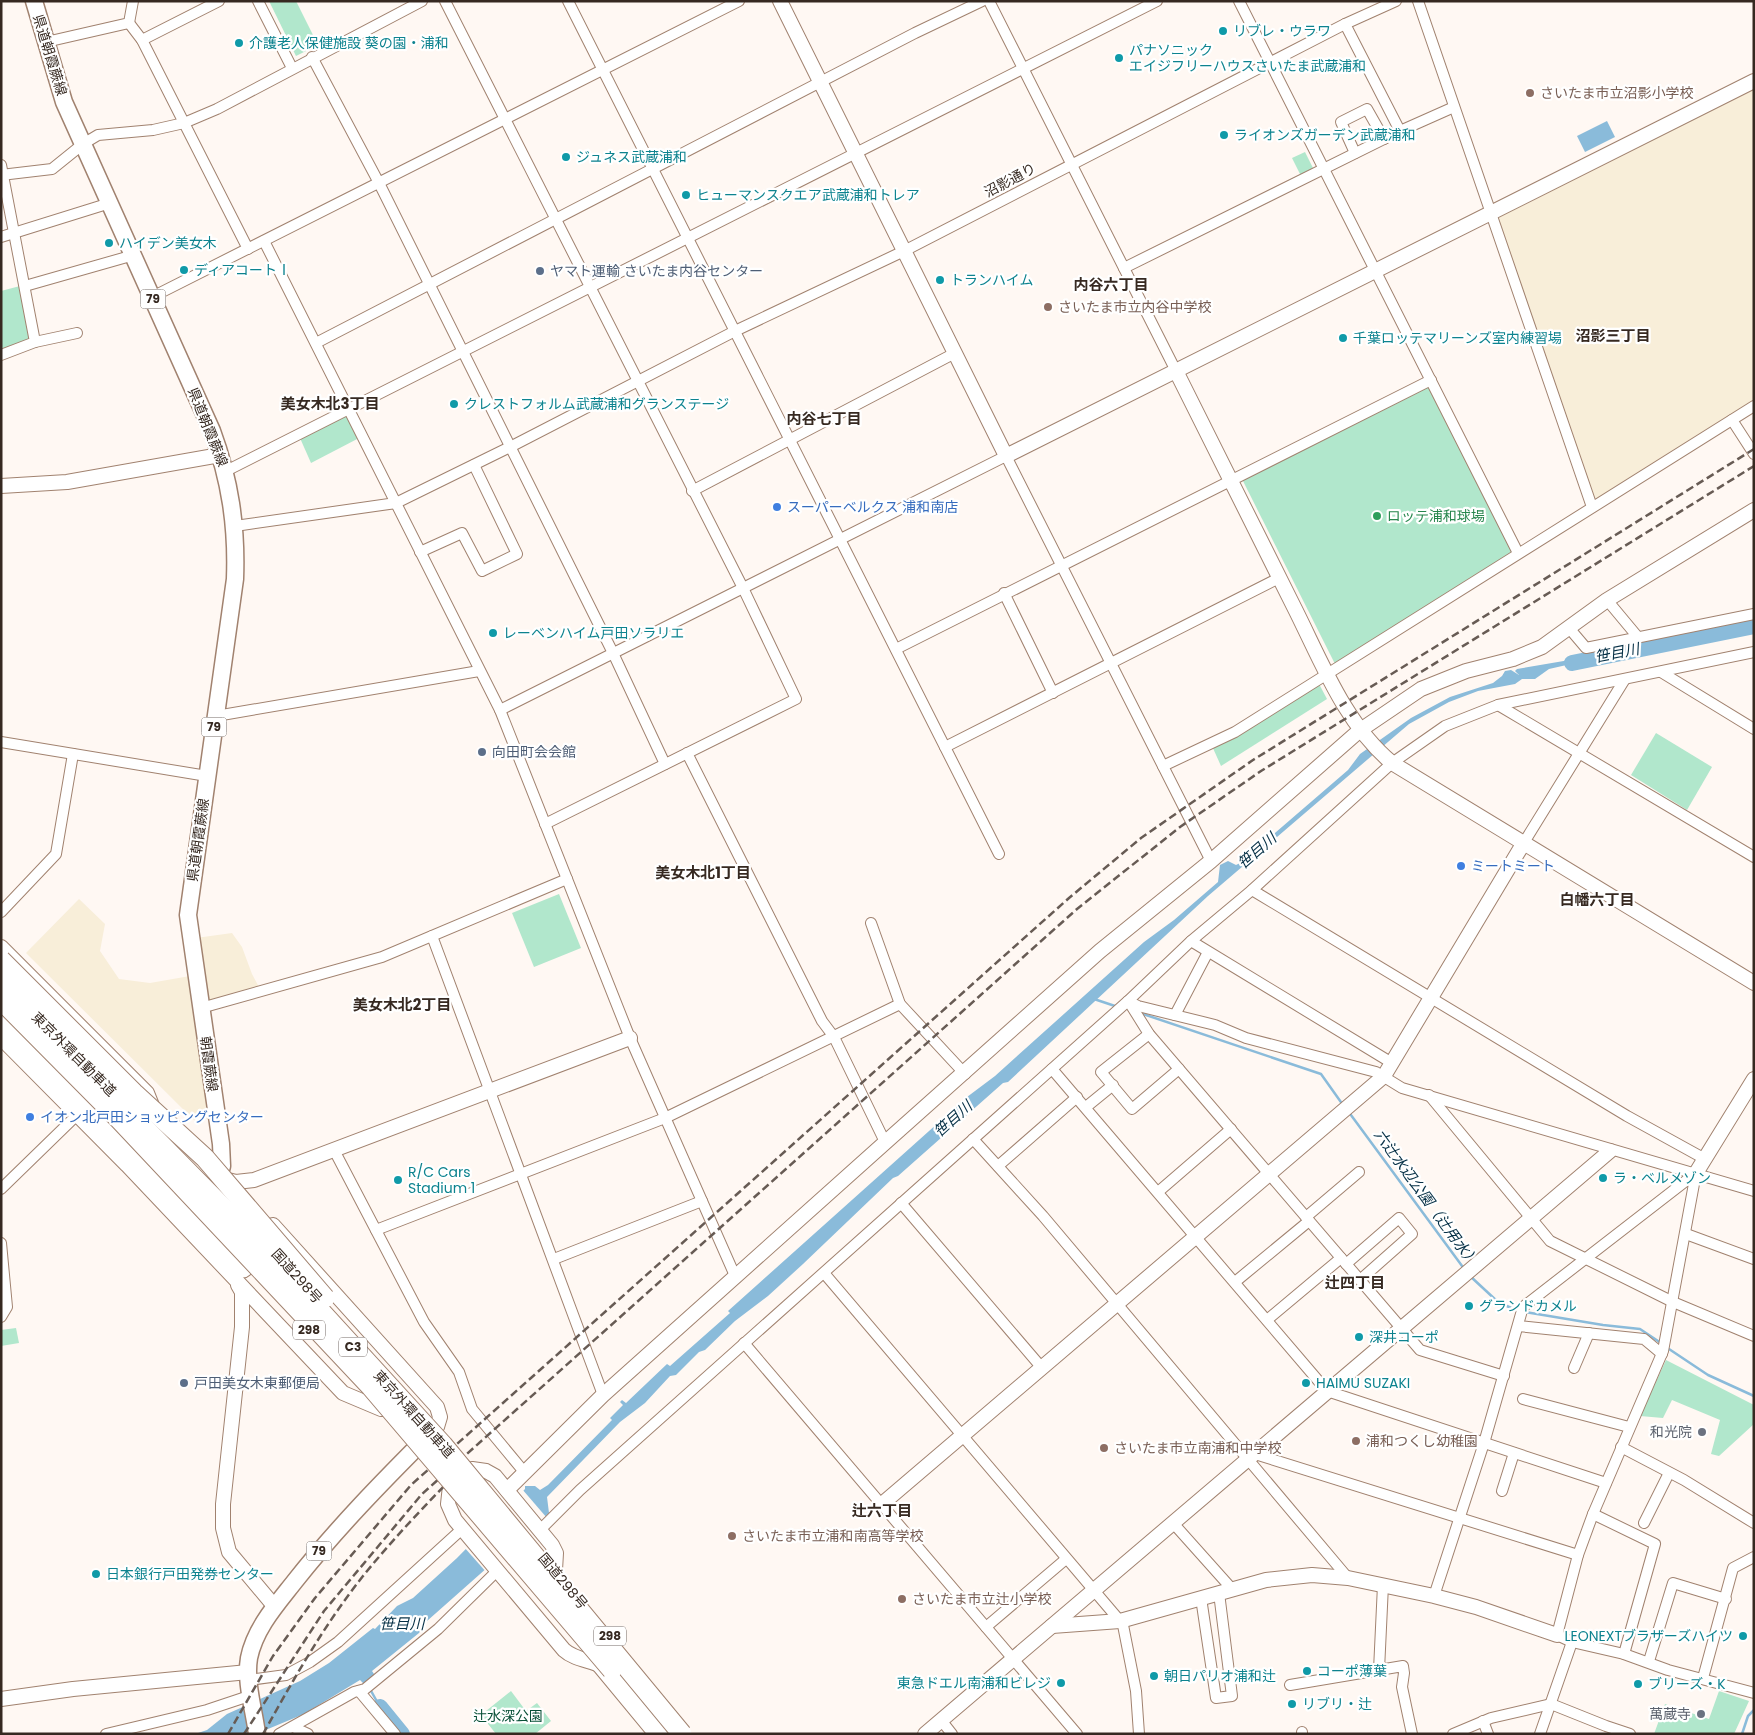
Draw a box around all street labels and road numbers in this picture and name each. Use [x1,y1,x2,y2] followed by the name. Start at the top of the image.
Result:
[28,12,72,98] street label: 県道朝霞蕨線
[981,158,1039,202] street label: 沼影通り
[140,290,166,308] road number: 79
[183,384,233,470] street label: 県道朝霞蕨線
[202,718,226,736] road number: 79
[182,797,214,883] street label: 県道朝霞蕨線
[27,1007,121,1101] street label: 東京外環自動車道
[195,1035,223,1093] street label: 朝霞蕨線
[267,1244,327,1308] street label: 国道298号
[293,1320,325,1340] road number: 298
[339,1338,367,1356] road number: C3
[369,1366,459,1462] street label: 東京外環自動車道
[306,1542,332,1560] road number: 79
[534,1549,592,1613] street label: 国道298号
[594,1626,626,1645] road number: 298

